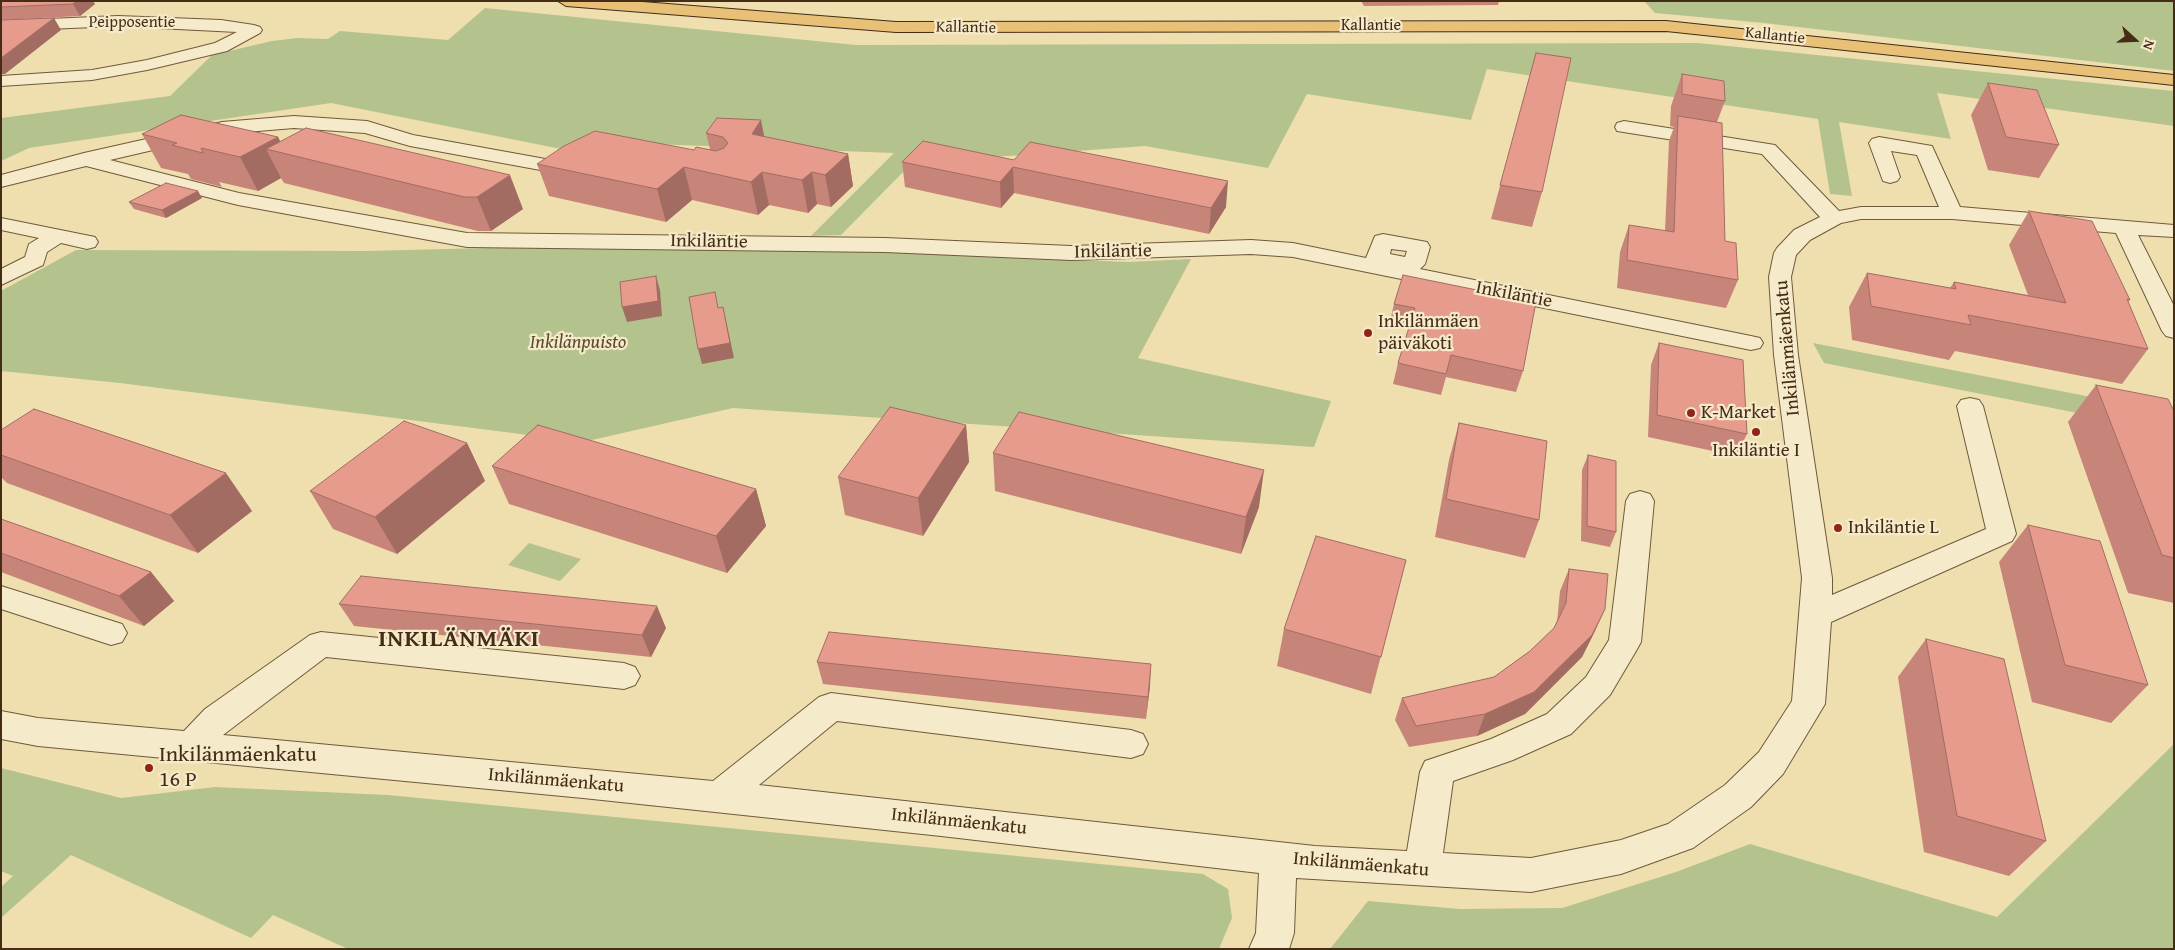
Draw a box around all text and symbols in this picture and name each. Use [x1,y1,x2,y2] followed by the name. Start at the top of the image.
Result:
[89,13,175,33] street label: Peipposentie
[2110,15,2160,65] north arrow
[1341,16,1401,36] street label: Kallantie
[936,18,996,38] street label: Kallantie
[1744,23,1806,49] street label: Kallantie
[2138,37,2160,53] text: N
[670,230,748,254] street label: Inkiläntie
[1074,240,1152,264] street label: Inkiläntie
[1474,276,1554,314] street label: Inkiläntie
[1771,279,1805,417] street label: Inkilänmäenkatu
[1378,311,1479,355] place label: Inkilänmäen päiväkoti
[1362,327,1374,339] marker: Inkilänmäen päiväkoti
[530,332,626,354] park label: Inkilänpuisto
[1701,402,1776,424] place label: K-Market
[1685,407,1697,419] marker: K-Market
[1750,426,1762,438] marker: Inkiläntie I
[1712,440,1800,462] place label: Inkiläntie I
[1848,517,1939,539] place label: Inkiläntie L
[1832,522,1844,534] marker: Inkiläntie L
[377,626,541,654] district label: INKILÄNMÄKI
[159,742,317,794] place label: Inkilänmäenkatu 16 P
[143,762,155,774] marker: Inkilänmäenkatu 16 P
[487,764,625,798] street label: Inkilänmäenkatu
[890,804,1028,840] street label: Inkilänmäenkatu
[1292,848,1430,882] street label: Inkilänmäenkatu

